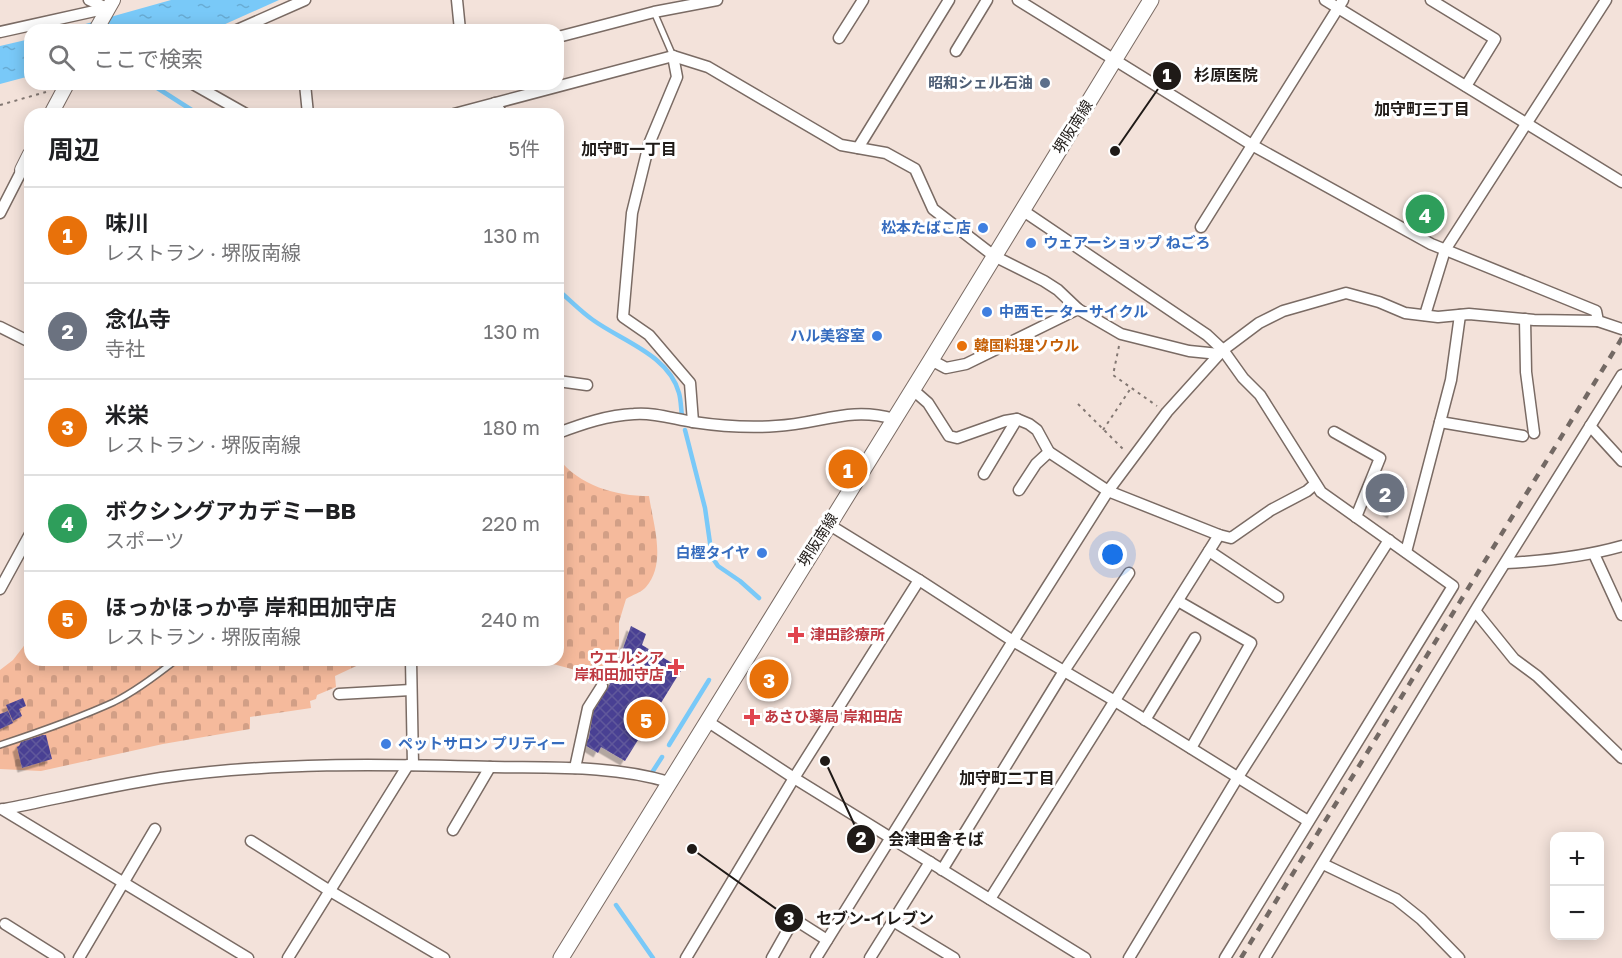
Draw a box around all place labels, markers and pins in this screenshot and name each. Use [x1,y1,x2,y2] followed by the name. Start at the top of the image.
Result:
[1152,59,1270,93] callout: 杉原医院
[928,73,1033,91] place label: 昭和シェル石油
[1038,76,1052,90] marker: 昭和シェル石油
[1406,192,1444,236] pin: 4
[881,218,971,236] place label: 松本たばこ店
[976,221,990,235] marker: 松本たばこ店
[1043,233,1211,251] place label: ウェアーショップ ねごろ
[1024,236,1038,250] marker: ウェアーショップ ねごろ
[999,302,1148,320] place label: 中西モーターサイクル
[980,305,994,319] marker: 中西モーターサイクル
[790,326,865,344] place label: ハル美容室
[870,329,884,343] marker: ハル美容室
[974,336,1079,354] place label: 韓国料理ソウル
[955,339,969,353] marker: 韓国料理ソウル
[828,446,868,492] pin: 1
[1366,470,1404,516] pin: 2
[675,543,750,561] place label: 白樫タイヤ
[755,546,769,560] marker: 白樫タイヤ
[810,625,885,643] place label: 津田診療所
[787,626,805,644] marker: 津田診療所
[574,648,664,683] place label: ウエルシア 岸和田加守店
[750,656,788,702] pin: 3
[669,660,683,674] marker: ウエルシア 岸和田加守店
[626,696,666,742] pin: 5
[764,707,903,725] place label: あさひ薬局 岸和田店
[745,710,759,724] marker: あさひ薬局 岸和田店
[398,734,566,752] place label: ペットサロン プリティー
[379,737,393,751] marker: ペットサロン プリティー
[846,822,996,856] callout: 会津田舎そば
[774,901,946,935] callout: セブン-イレブン

